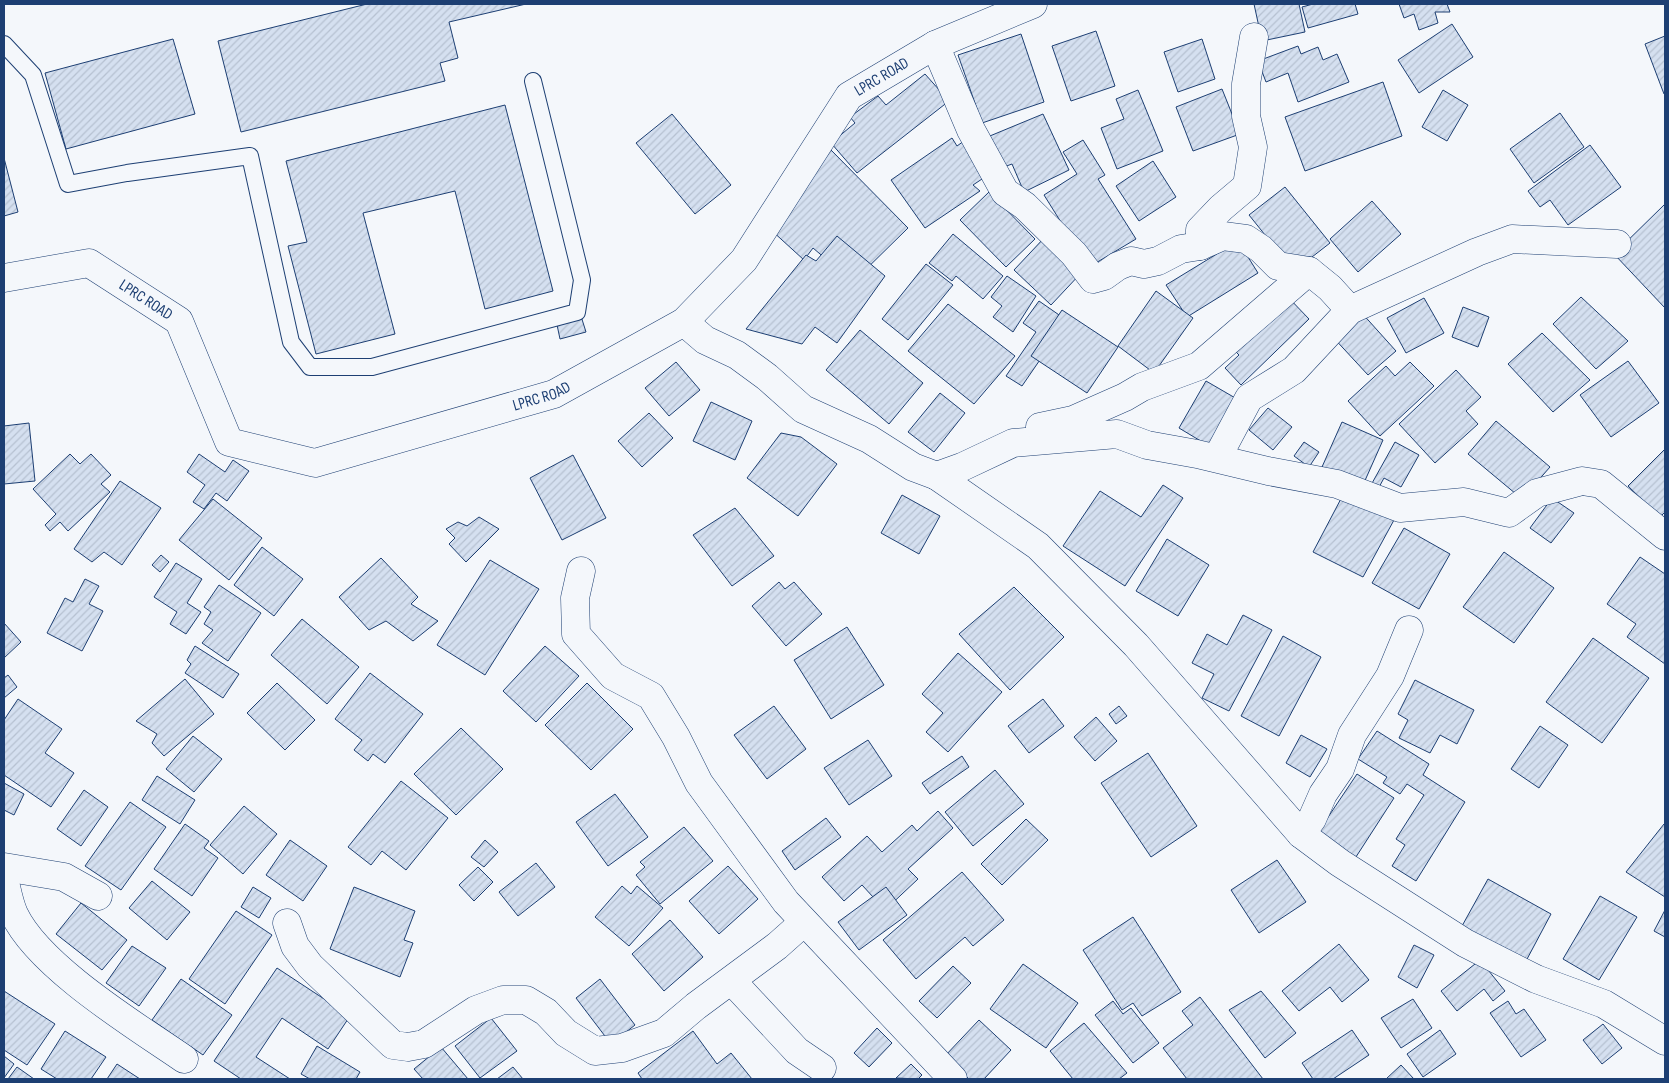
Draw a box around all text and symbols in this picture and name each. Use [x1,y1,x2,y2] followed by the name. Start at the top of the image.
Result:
[851,53,912,100] street label: LPRC ROAD
[115,275,176,324] street label: LPRC ROAD
[510,377,574,415] street label: LPRC ROAD

